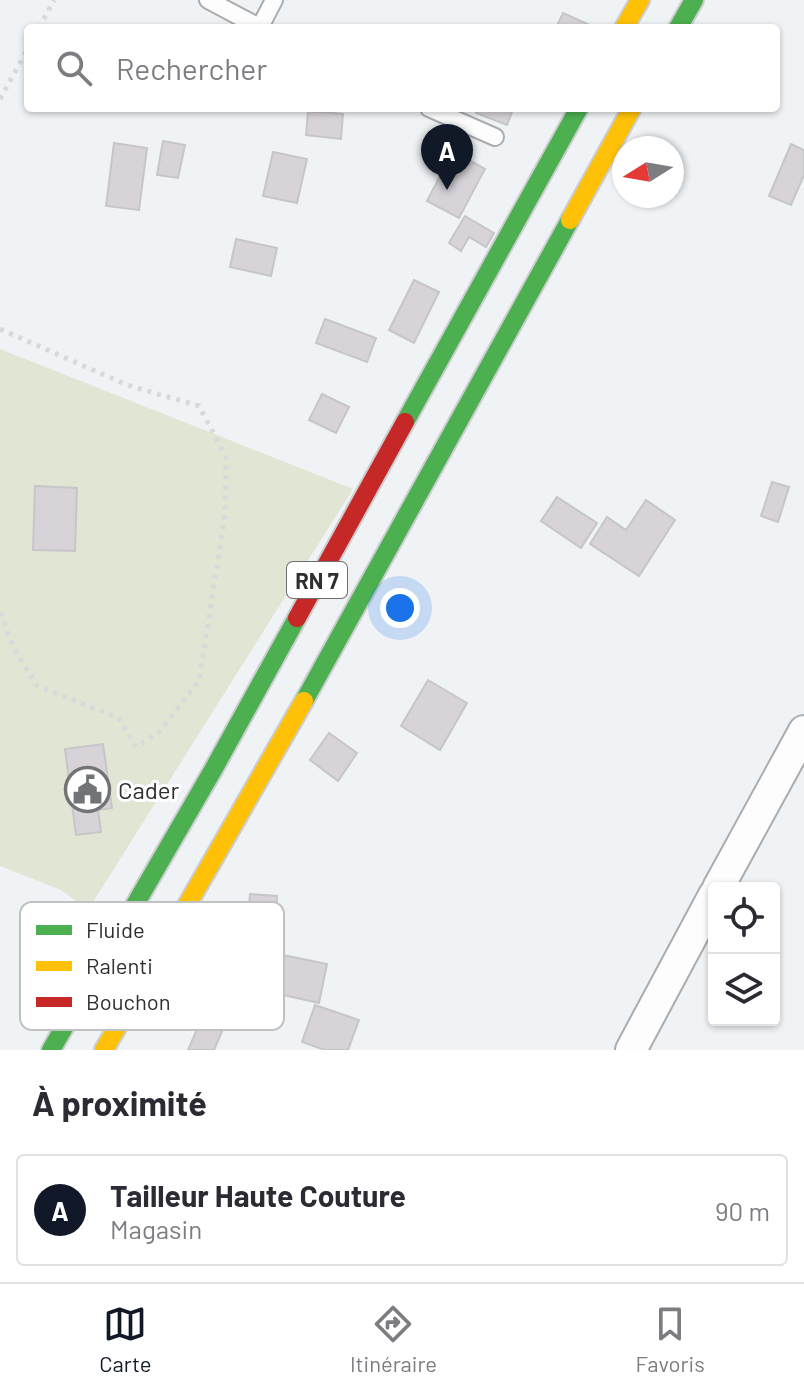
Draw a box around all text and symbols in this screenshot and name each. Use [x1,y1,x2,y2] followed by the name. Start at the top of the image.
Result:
[24,24,780,112] search box
[52,46,96,90] icon: search
[116,50,267,86] text: Rechercher
[421,124,473,190] pin: A
[612,136,684,208] north arrow
[287,562,347,598] road number: RN 7
[380,588,420,628] your location
[63,765,111,813] public building icon: Cader
[118,775,180,804] place label: Cader
[708,882,780,1026] map controls
[708,882,780,954] button: locate
[20,902,284,1030] legend
[86,916,145,942] text: Fluide
[86,952,153,978] text: Ralenti
[708,954,780,1026] button: layers
[86,988,171,1014] text: Bouchon
[32,1082,207,1123] text: À proximité
[110,1177,406,1213] text: Tailleur Haute Couture
[51,1195,69,1226] text: A
[715,1195,770,1226] text: 90 m
[110,1213,202,1244] text: Magasin
[99,1302,151,1376] tab: Carte
[350,1302,437,1376] tab: Itinéraire
[636,1302,705,1376] tab: Favoris

